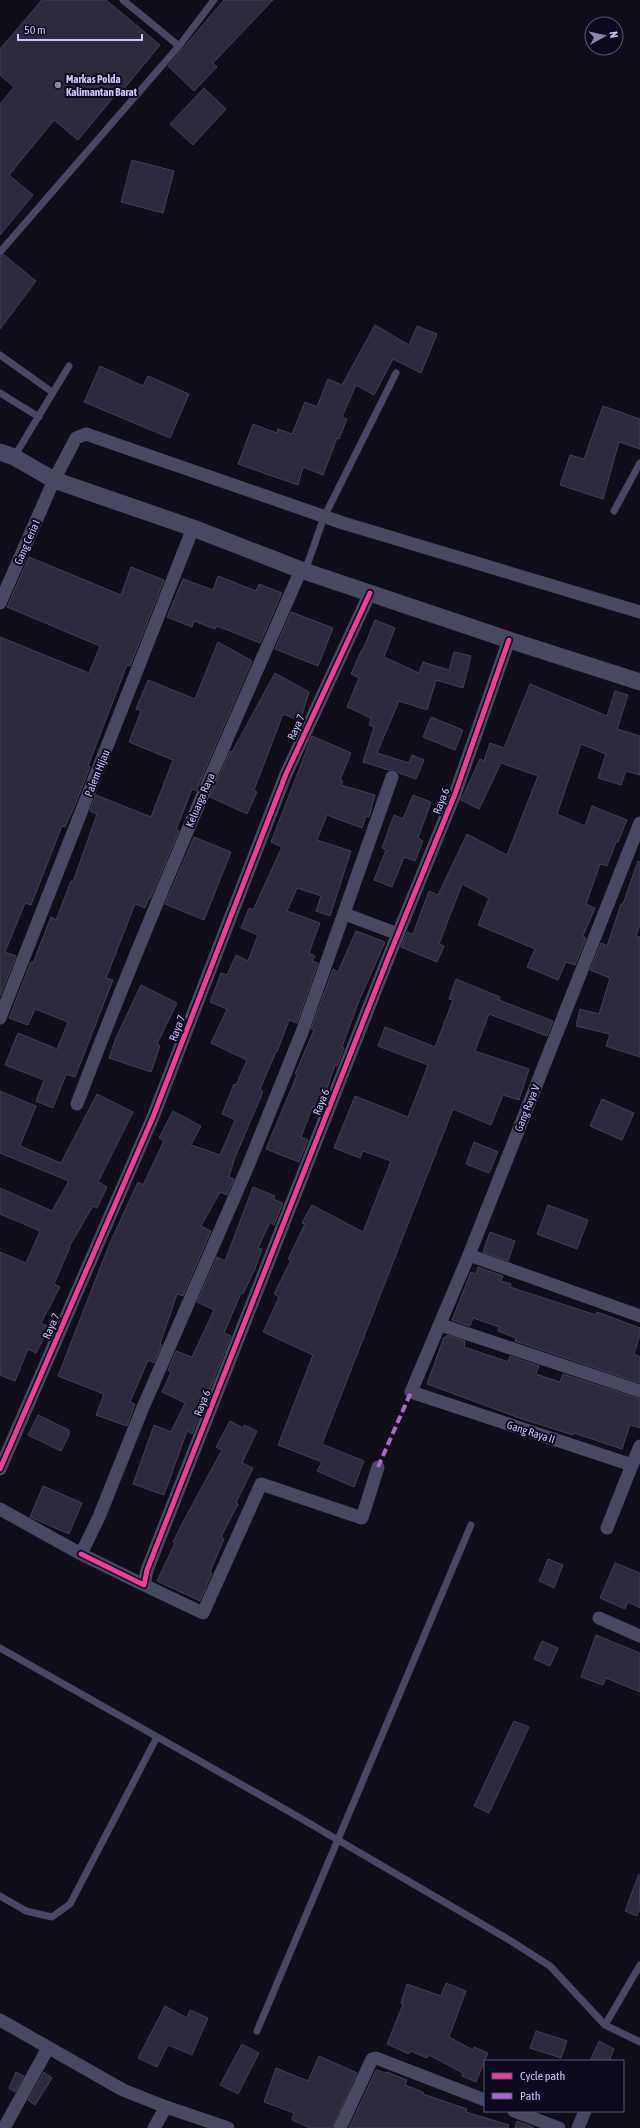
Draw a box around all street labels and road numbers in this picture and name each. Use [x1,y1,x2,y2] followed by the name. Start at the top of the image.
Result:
[12,518,42,566] street label: Gang Ceria I
[285,712,307,742] street label: Raya 7
[82,748,112,798] street label: Palem Hijau
[183,771,217,829] street label: Keluarga Raya
[430,786,452,816] street label: Raya 6
[167,1013,187,1043] street label: Raya 7
[512,1082,542,1133] street label: Gang Raya V
[310,1087,332,1117] street label: Raya 6
[40,1311,62,1341] street label: Raya 7
[191,1388,213,1418] street label: Raya 6
[505,1419,557,1445] street label: Gang Raya II

